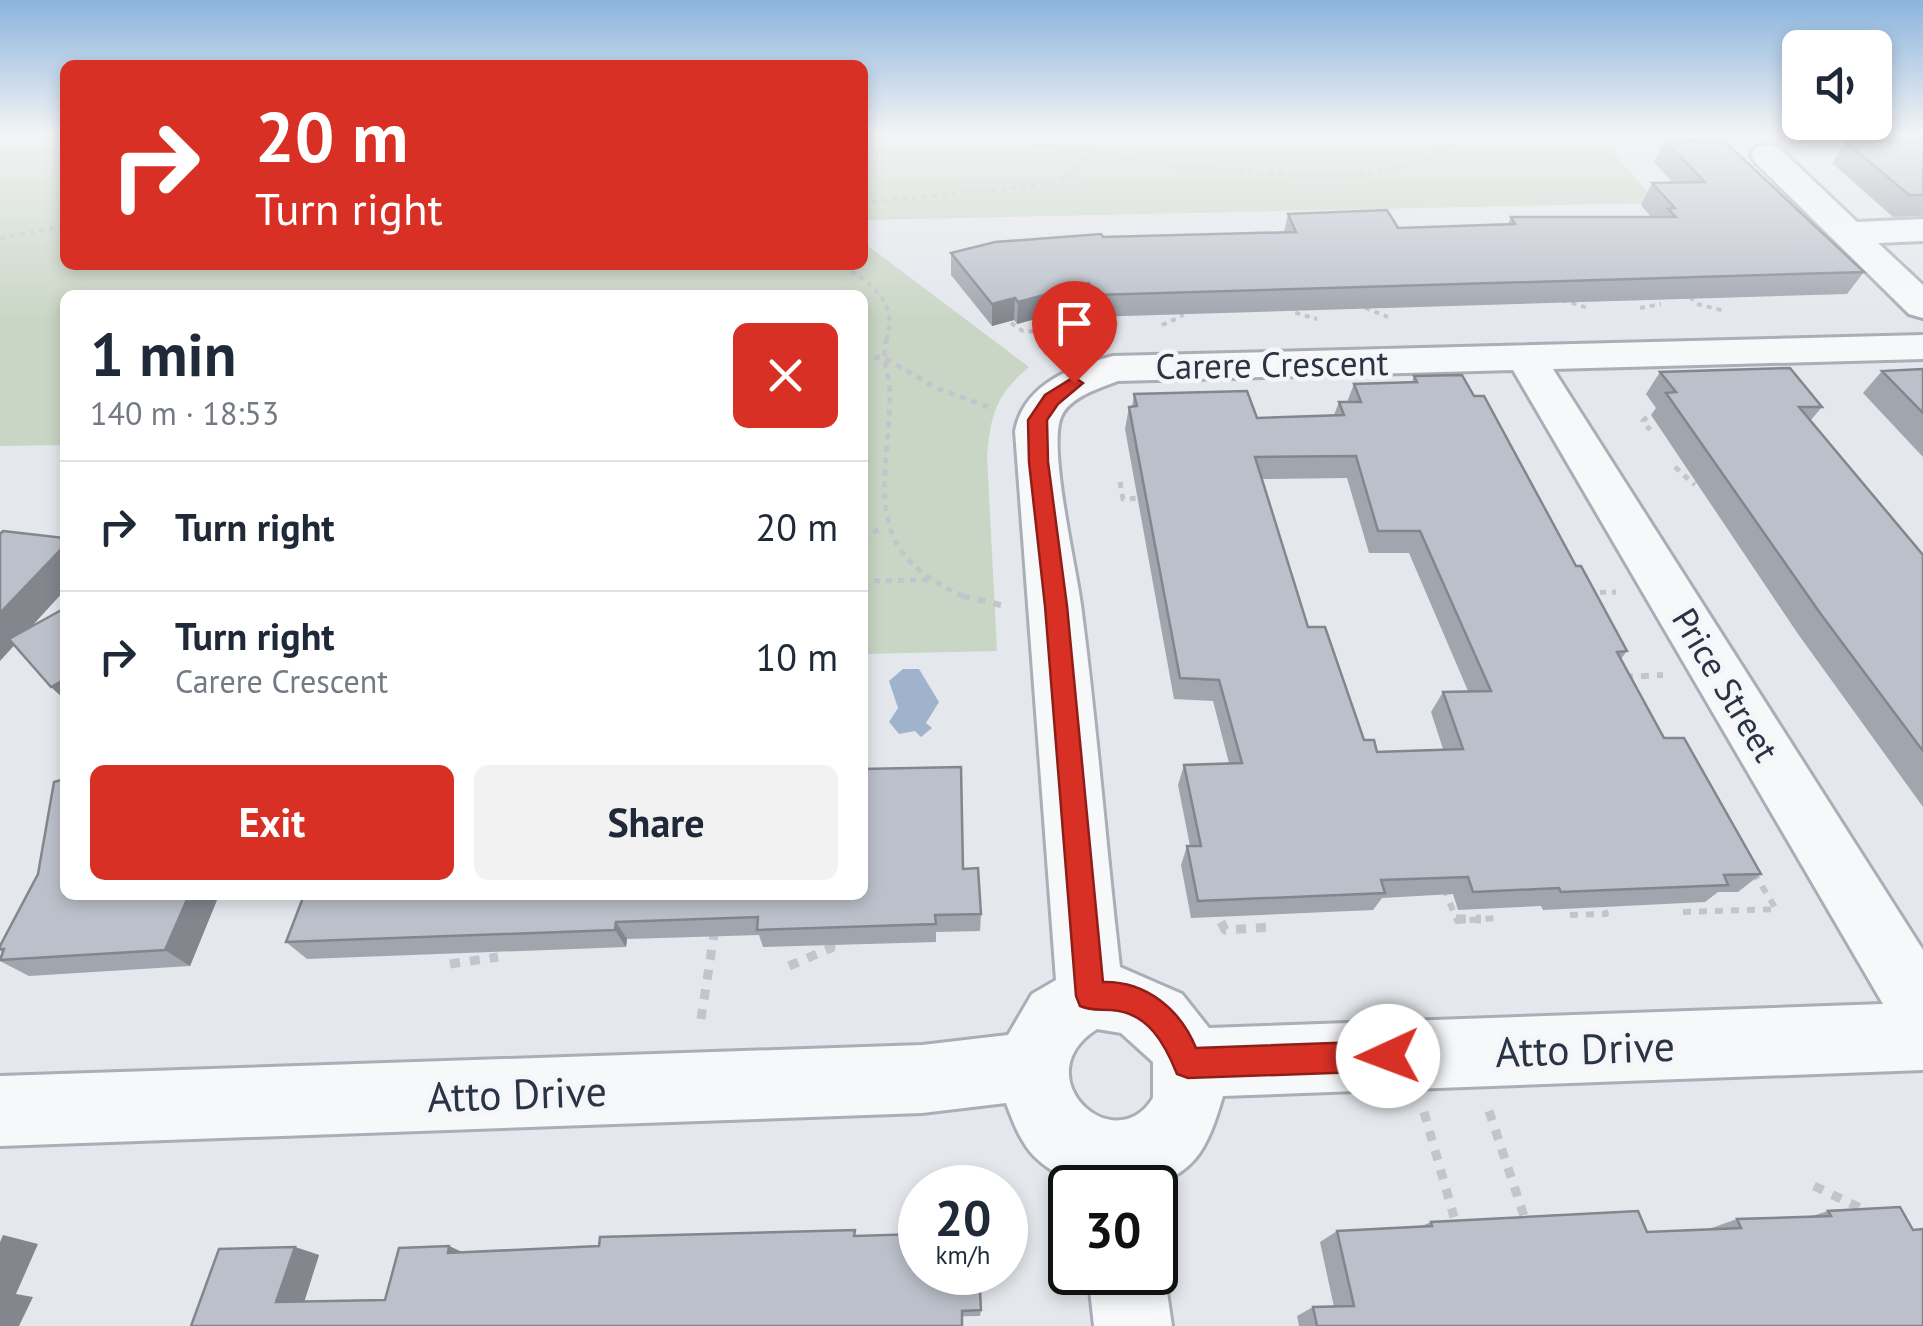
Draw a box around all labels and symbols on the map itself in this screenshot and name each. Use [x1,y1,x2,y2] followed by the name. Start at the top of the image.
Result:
[1032,281,1117,384] pin
[1155,339,1389,389] street label: Carere Crescent
[1662,599,1790,770] street label: Price Street
[1336,1004,1440,1108] position arrow
[1494,1018,1676,1079] street label: Atto Drive
[426,1063,608,1124] street label: Atto Drive
[1048,1165,1178,1295] speed limit sign: 30

